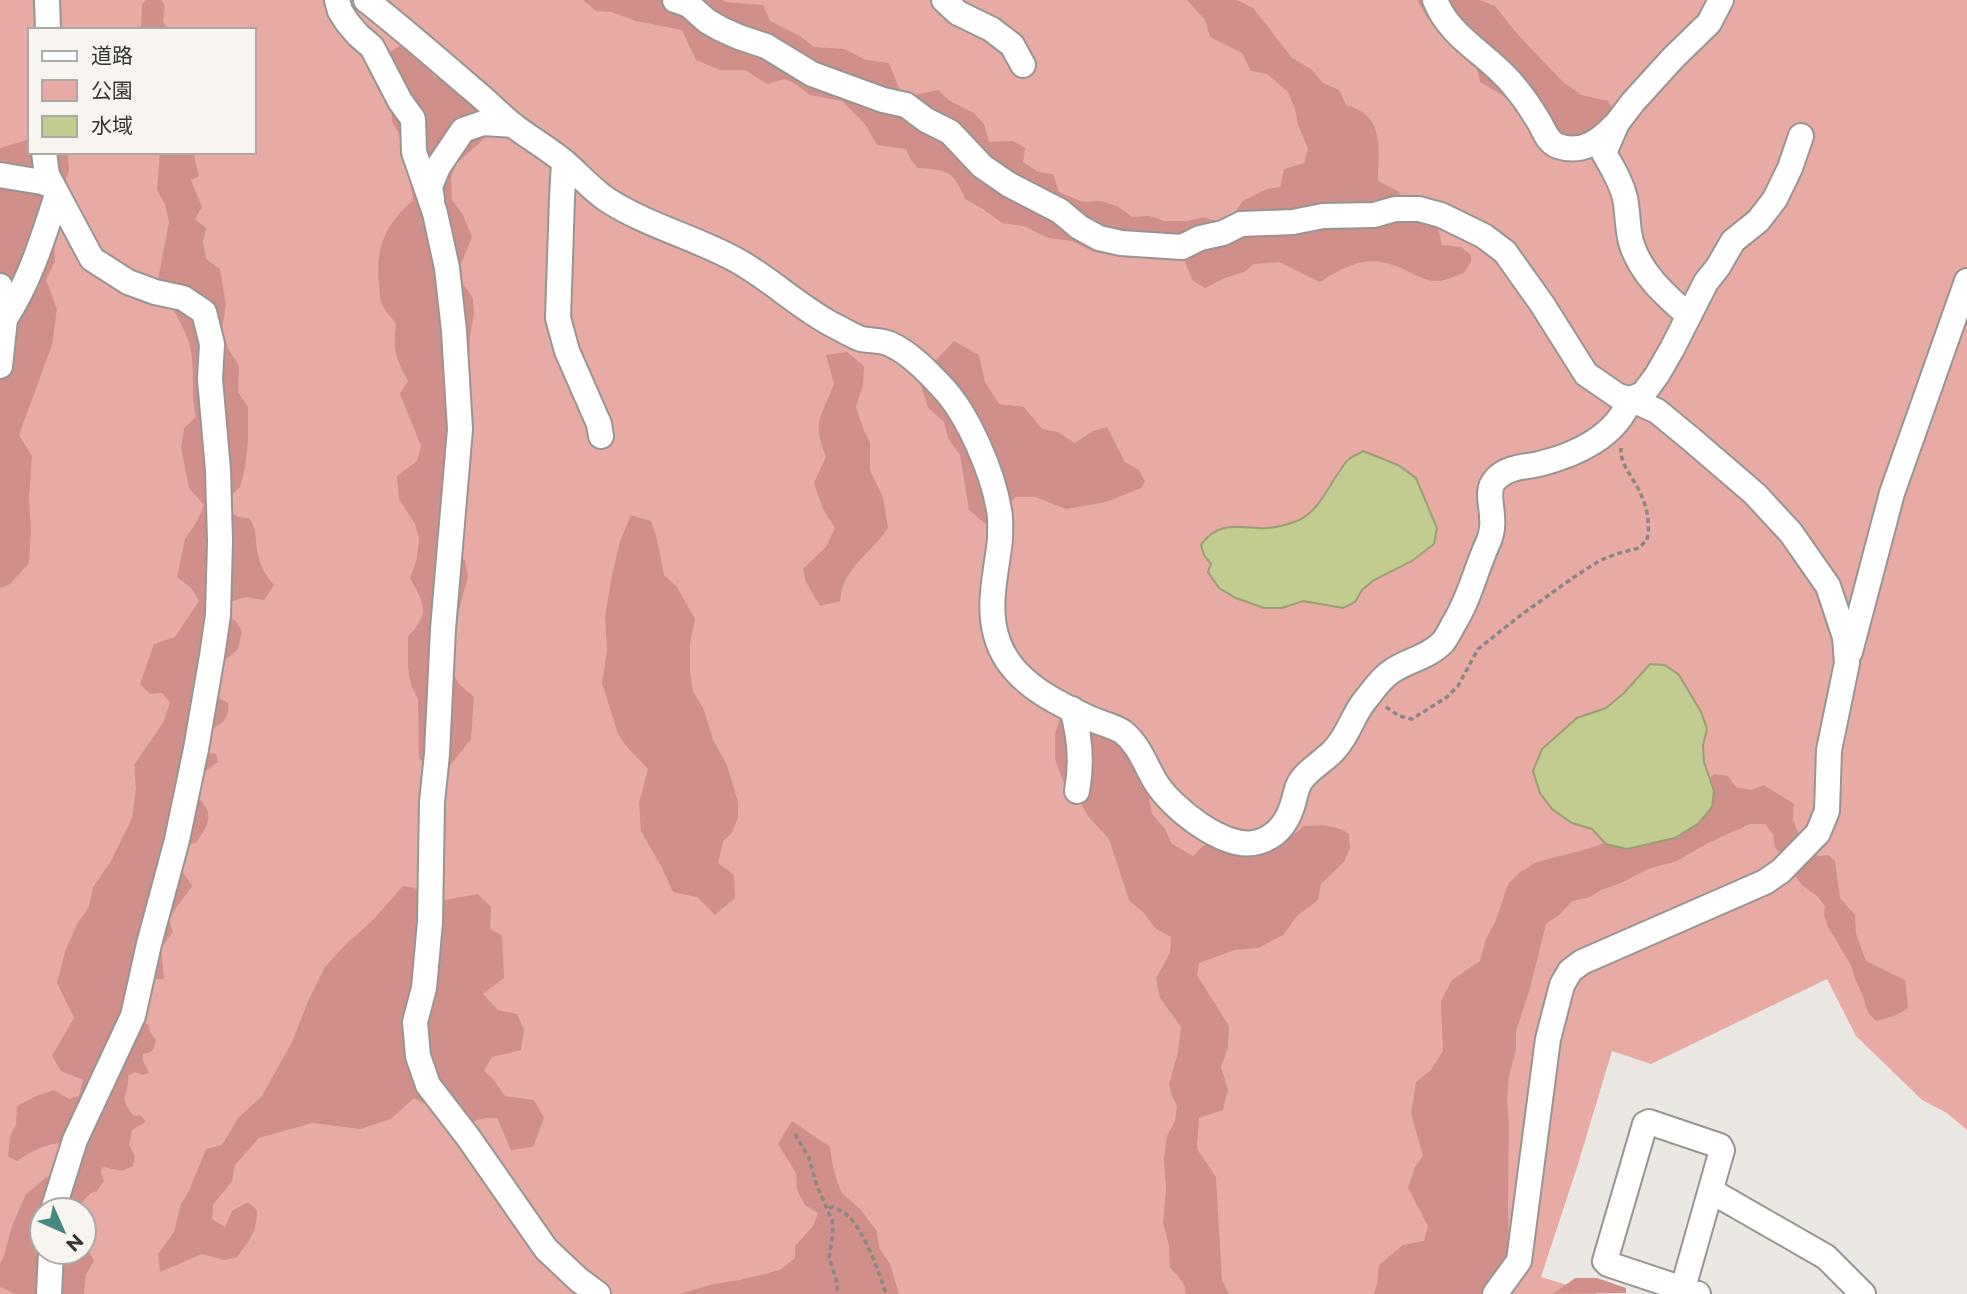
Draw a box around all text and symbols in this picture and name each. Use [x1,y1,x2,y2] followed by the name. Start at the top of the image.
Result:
[28,28,256,154] legend
[91,43,133,68] text: 道路
[91,78,133,103] text: 公園
[91,113,133,138] text: 水域
[28,1196,98,1266] north arrow
[61,1229,88,1256] text: N

